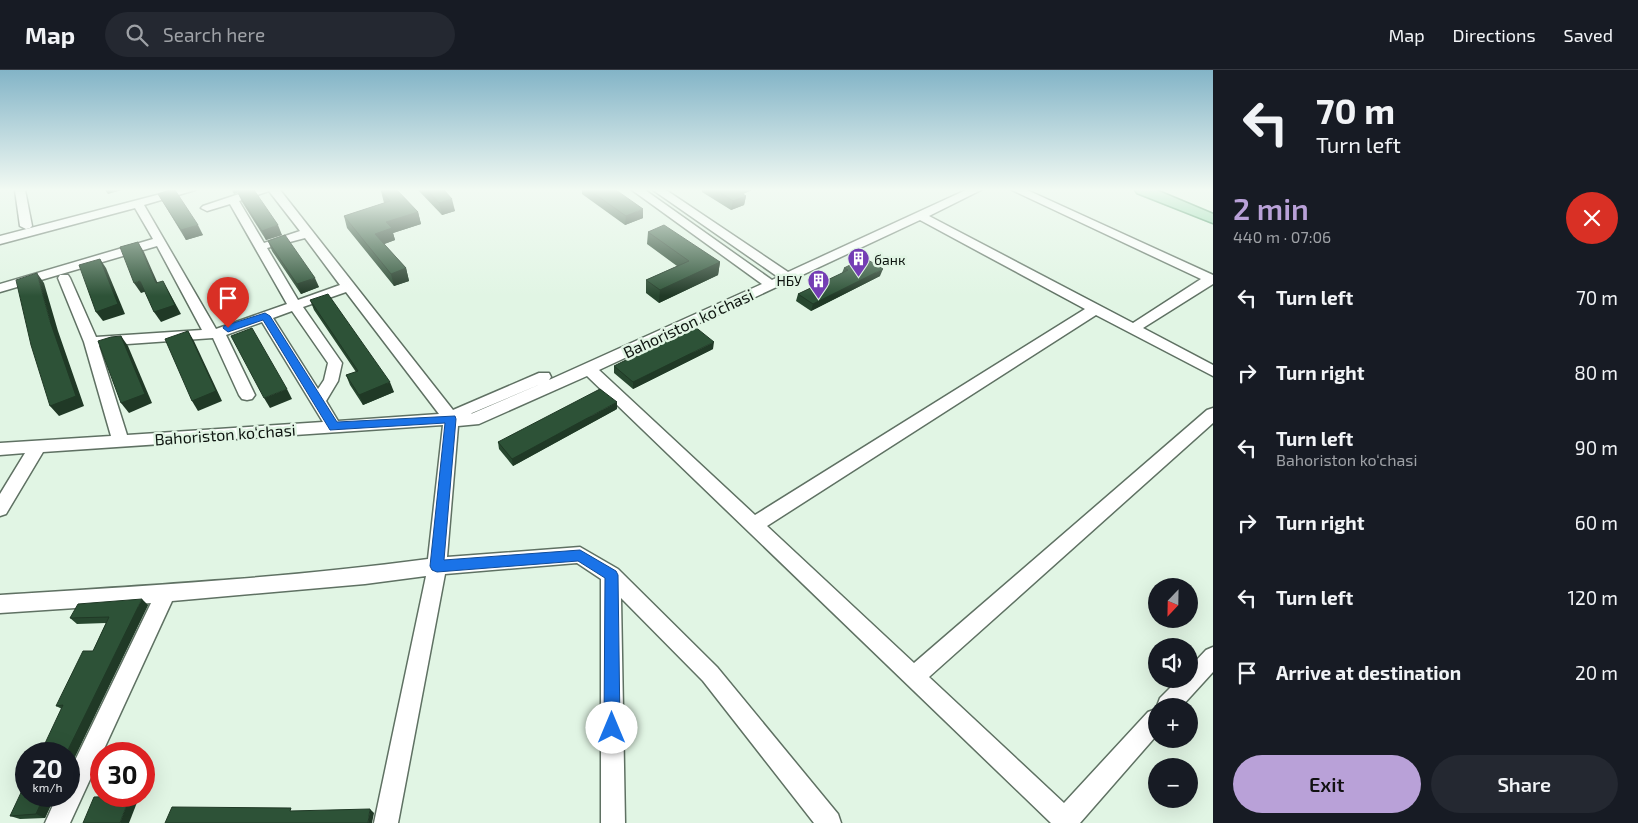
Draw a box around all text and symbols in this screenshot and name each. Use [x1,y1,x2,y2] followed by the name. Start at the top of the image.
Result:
[105,12,455,57] search box
[25,20,75,49] text: Map
[123,21,151,49] icon: search
[163,23,265,46] text: Search here
[1388,24,1425,46] text: Map
[1453,24,1536,46] text: Directions
[1564,24,1613,46] text: Saved
[1316,89,1395,131] text: 70 m
[1233,90,1298,155] icon: left
[1316,131,1401,157] text: Turn left
[1233,190,1309,226] text: 2 min
[1566,192,1618,244] button: close
[1233,227,1331,246] text: 440 m · 07:06
[846,247,870,278] building icon: банк
[874,251,906,268] place label: банк
[806,268,830,299] building icon: НБУ
[776,272,802,289] place label: НБУ
[207,277,249,328] pin
[214,284,242,312] icon: arrive
[1233,284,1261,312] icon: left
[620,285,756,361] street label: Bahoriston ko‘chasi
[1276,286,1353,309] text: Turn left
[1576,286,1618,309] text: 70 m
[1233,359,1261,387] icon: right
[1276,361,1364,384] text: Turn right
[1574,361,1618,384] text: 80 m
[154,420,296,448] street label: Bahoriston ko‘chasi
[1276,427,1353,450] text: Turn left
[1233,434,1261,462] icon: left
[1575,436,1618,459] text: 90 m
[1276,450,1417,469] text: Bahoriston ko‘chasi
[1233,509,1261,537] icon: right
[1276,511,1364,534] text: Turn right
[1575,511,1618,534] text: 60 m
[1148,578,1198,628] north arrow
[1148,578,1198,808] map controls
[1233,584,1261,612] icon: left
[1276,586,1353,609] text: Turn left
[1567,586,1618,609] text: 120 m
[1148,638,1198,688] button: sound
[1233,659,1261,687] icon: arrive
[1276,661,1461,684] text: Arrive at destination
[1575,661,1618,684] text: 20 m
[1148,698,1198,748] button: +
[585,701,637,753] position arrow
[90,742,155,807] speed limit sign: 30
[32,753,63,783] text: 20
[1233,755,1421,813] button: Exit
[1431,755,1618,813] button: Share
[1148,758,1198,808] button: −
[33,780,62,794] text: km/h

